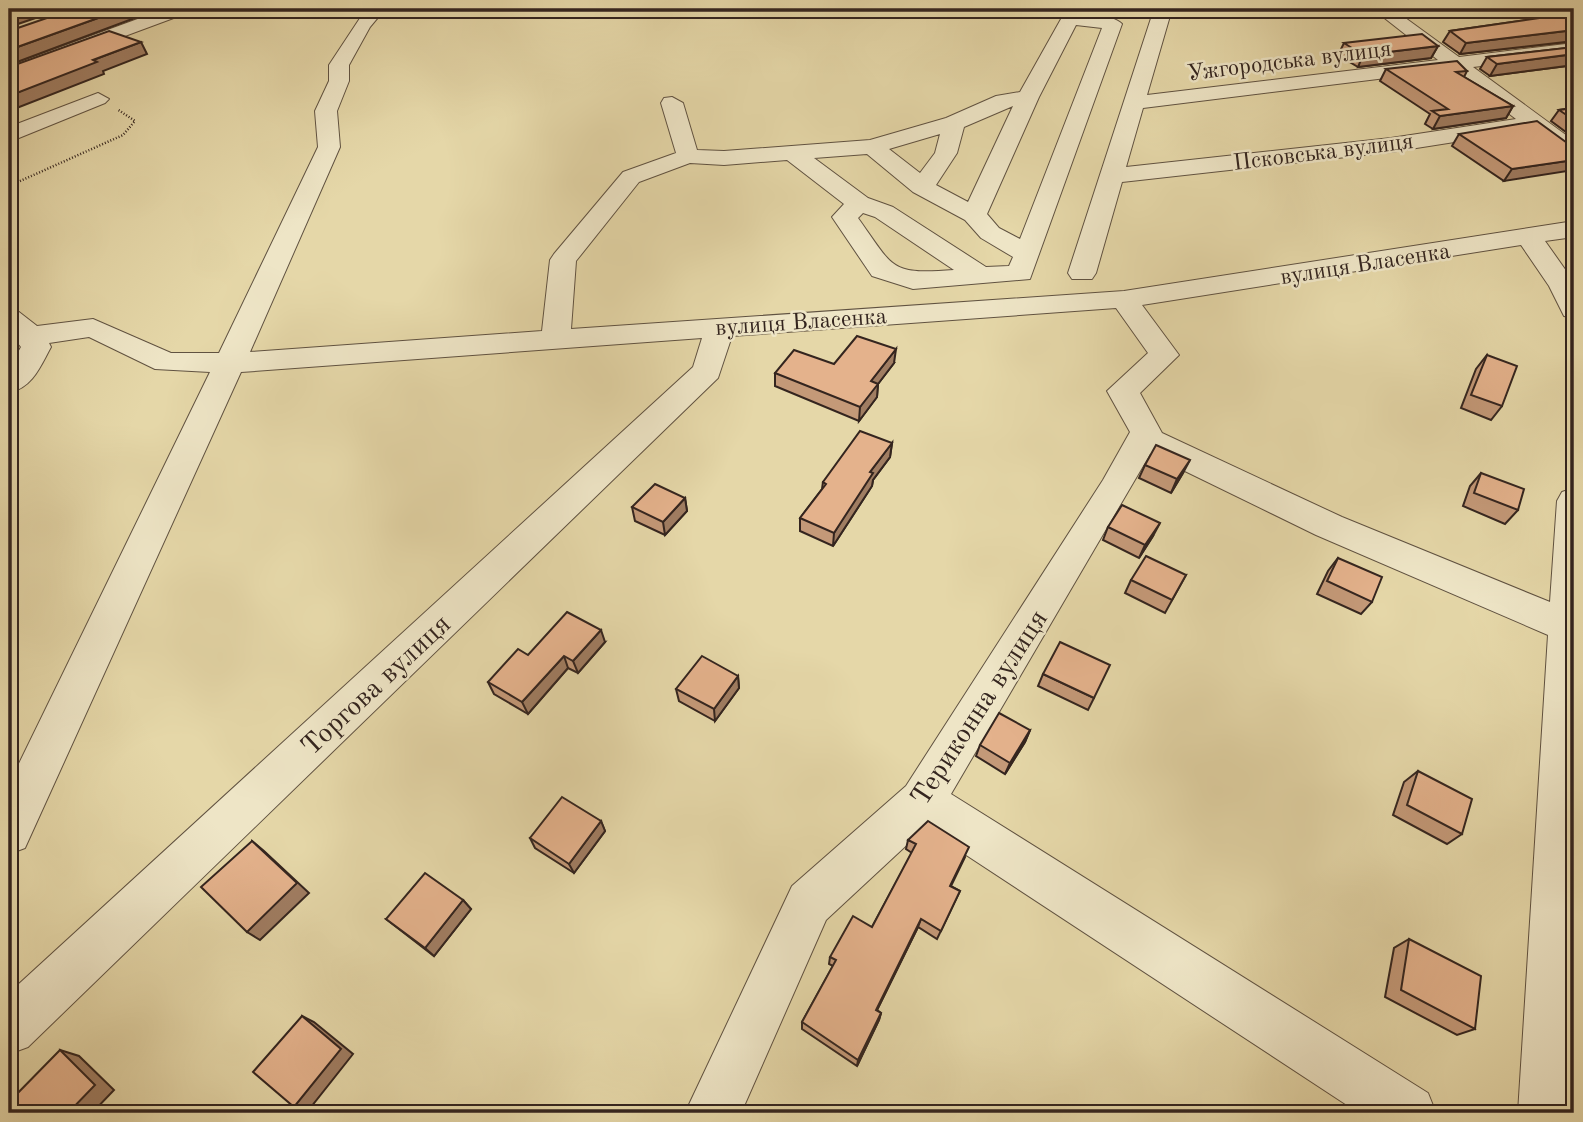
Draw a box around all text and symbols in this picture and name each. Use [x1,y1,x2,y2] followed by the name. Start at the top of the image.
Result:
[1186,38,1393,85] street label: Ужгородська вулиця
[1232,130,1415,175] street label: Псковська вулиця
[1279,240,1452,289] street label: вулиця Власенка
[715,305,888,340] street label: вулиця Власенка
[907,606,1054,811] street label: Териконна вулиця
[297,610,457,762] street label: Торгова вулиця

